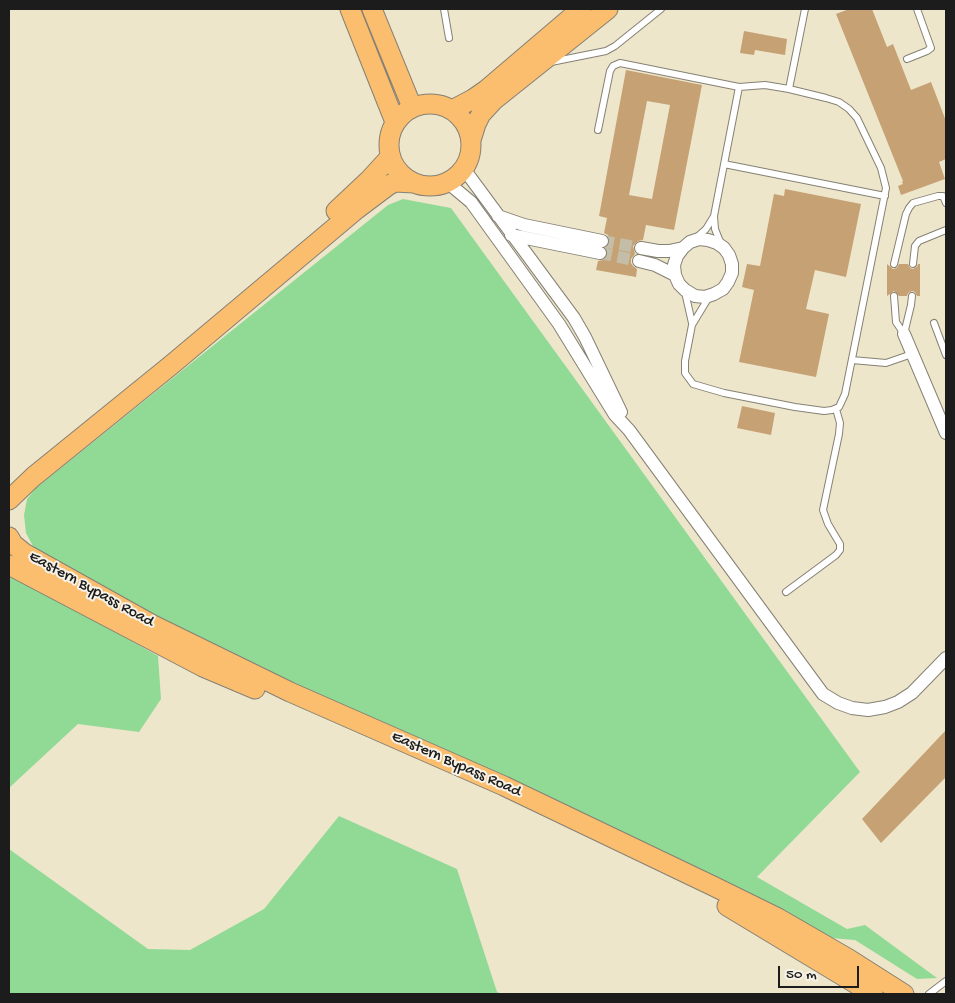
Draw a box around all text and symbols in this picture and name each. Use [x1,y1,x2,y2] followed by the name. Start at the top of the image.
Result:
[25,548,157,632] street label: Eastern Bypass Road
[388,728,524,802] street label: Eastern Bypass Road
[780,956,861,988] scale bar
[786,966,817,984] text: 50 m

